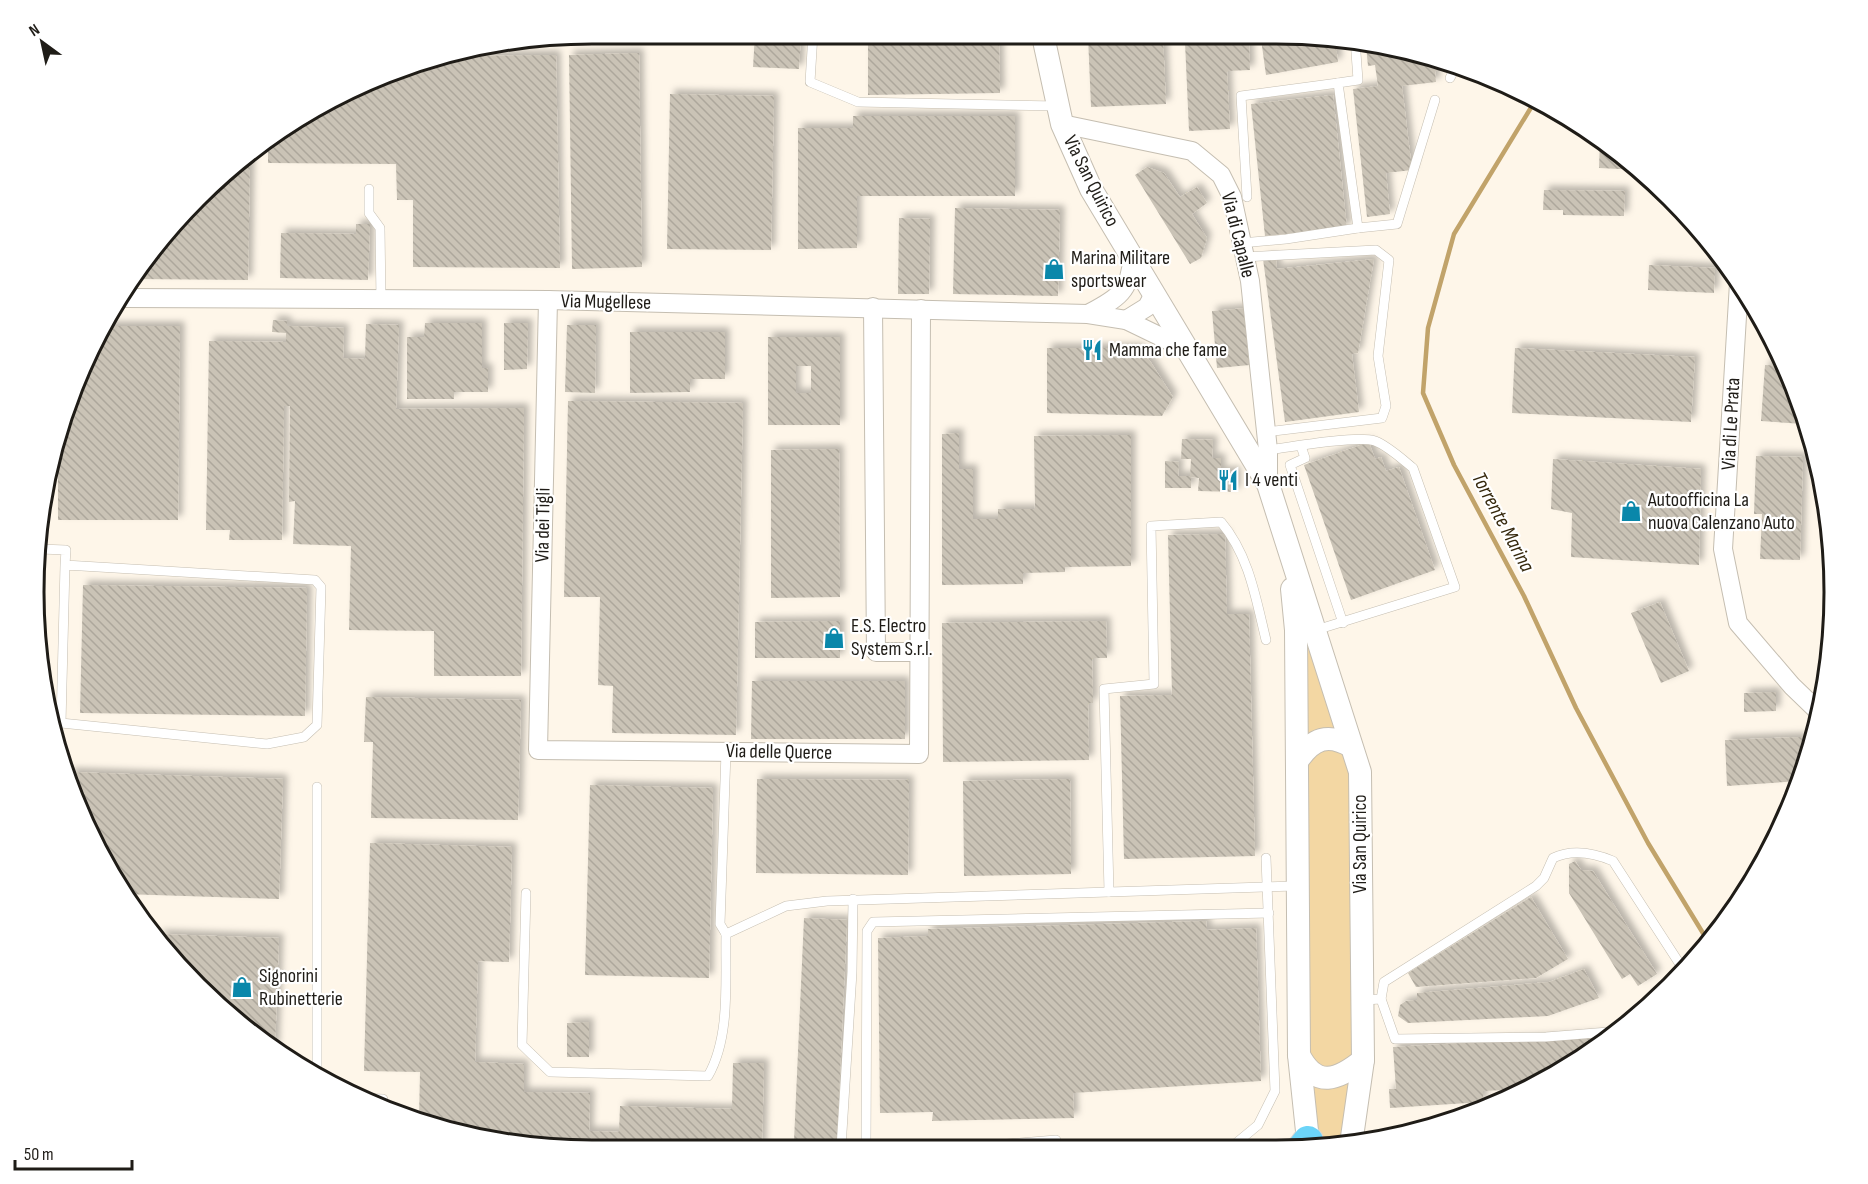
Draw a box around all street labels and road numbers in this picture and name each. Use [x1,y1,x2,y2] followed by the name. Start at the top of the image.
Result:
[1058,131,1124,231] street label: Via San Quirico
[1216,190,1260,280] street label: Via di Capalle
[561,289,651,315] street label: Via Mugellese
[1717,377,1745,471] street label: Via di Le Prata
[530,488,556,562] street label: Via dei Tigli
[726,739,832,765] street label: Via delle Querce
[1348,794,1372,894] street label: Via San Quirico

